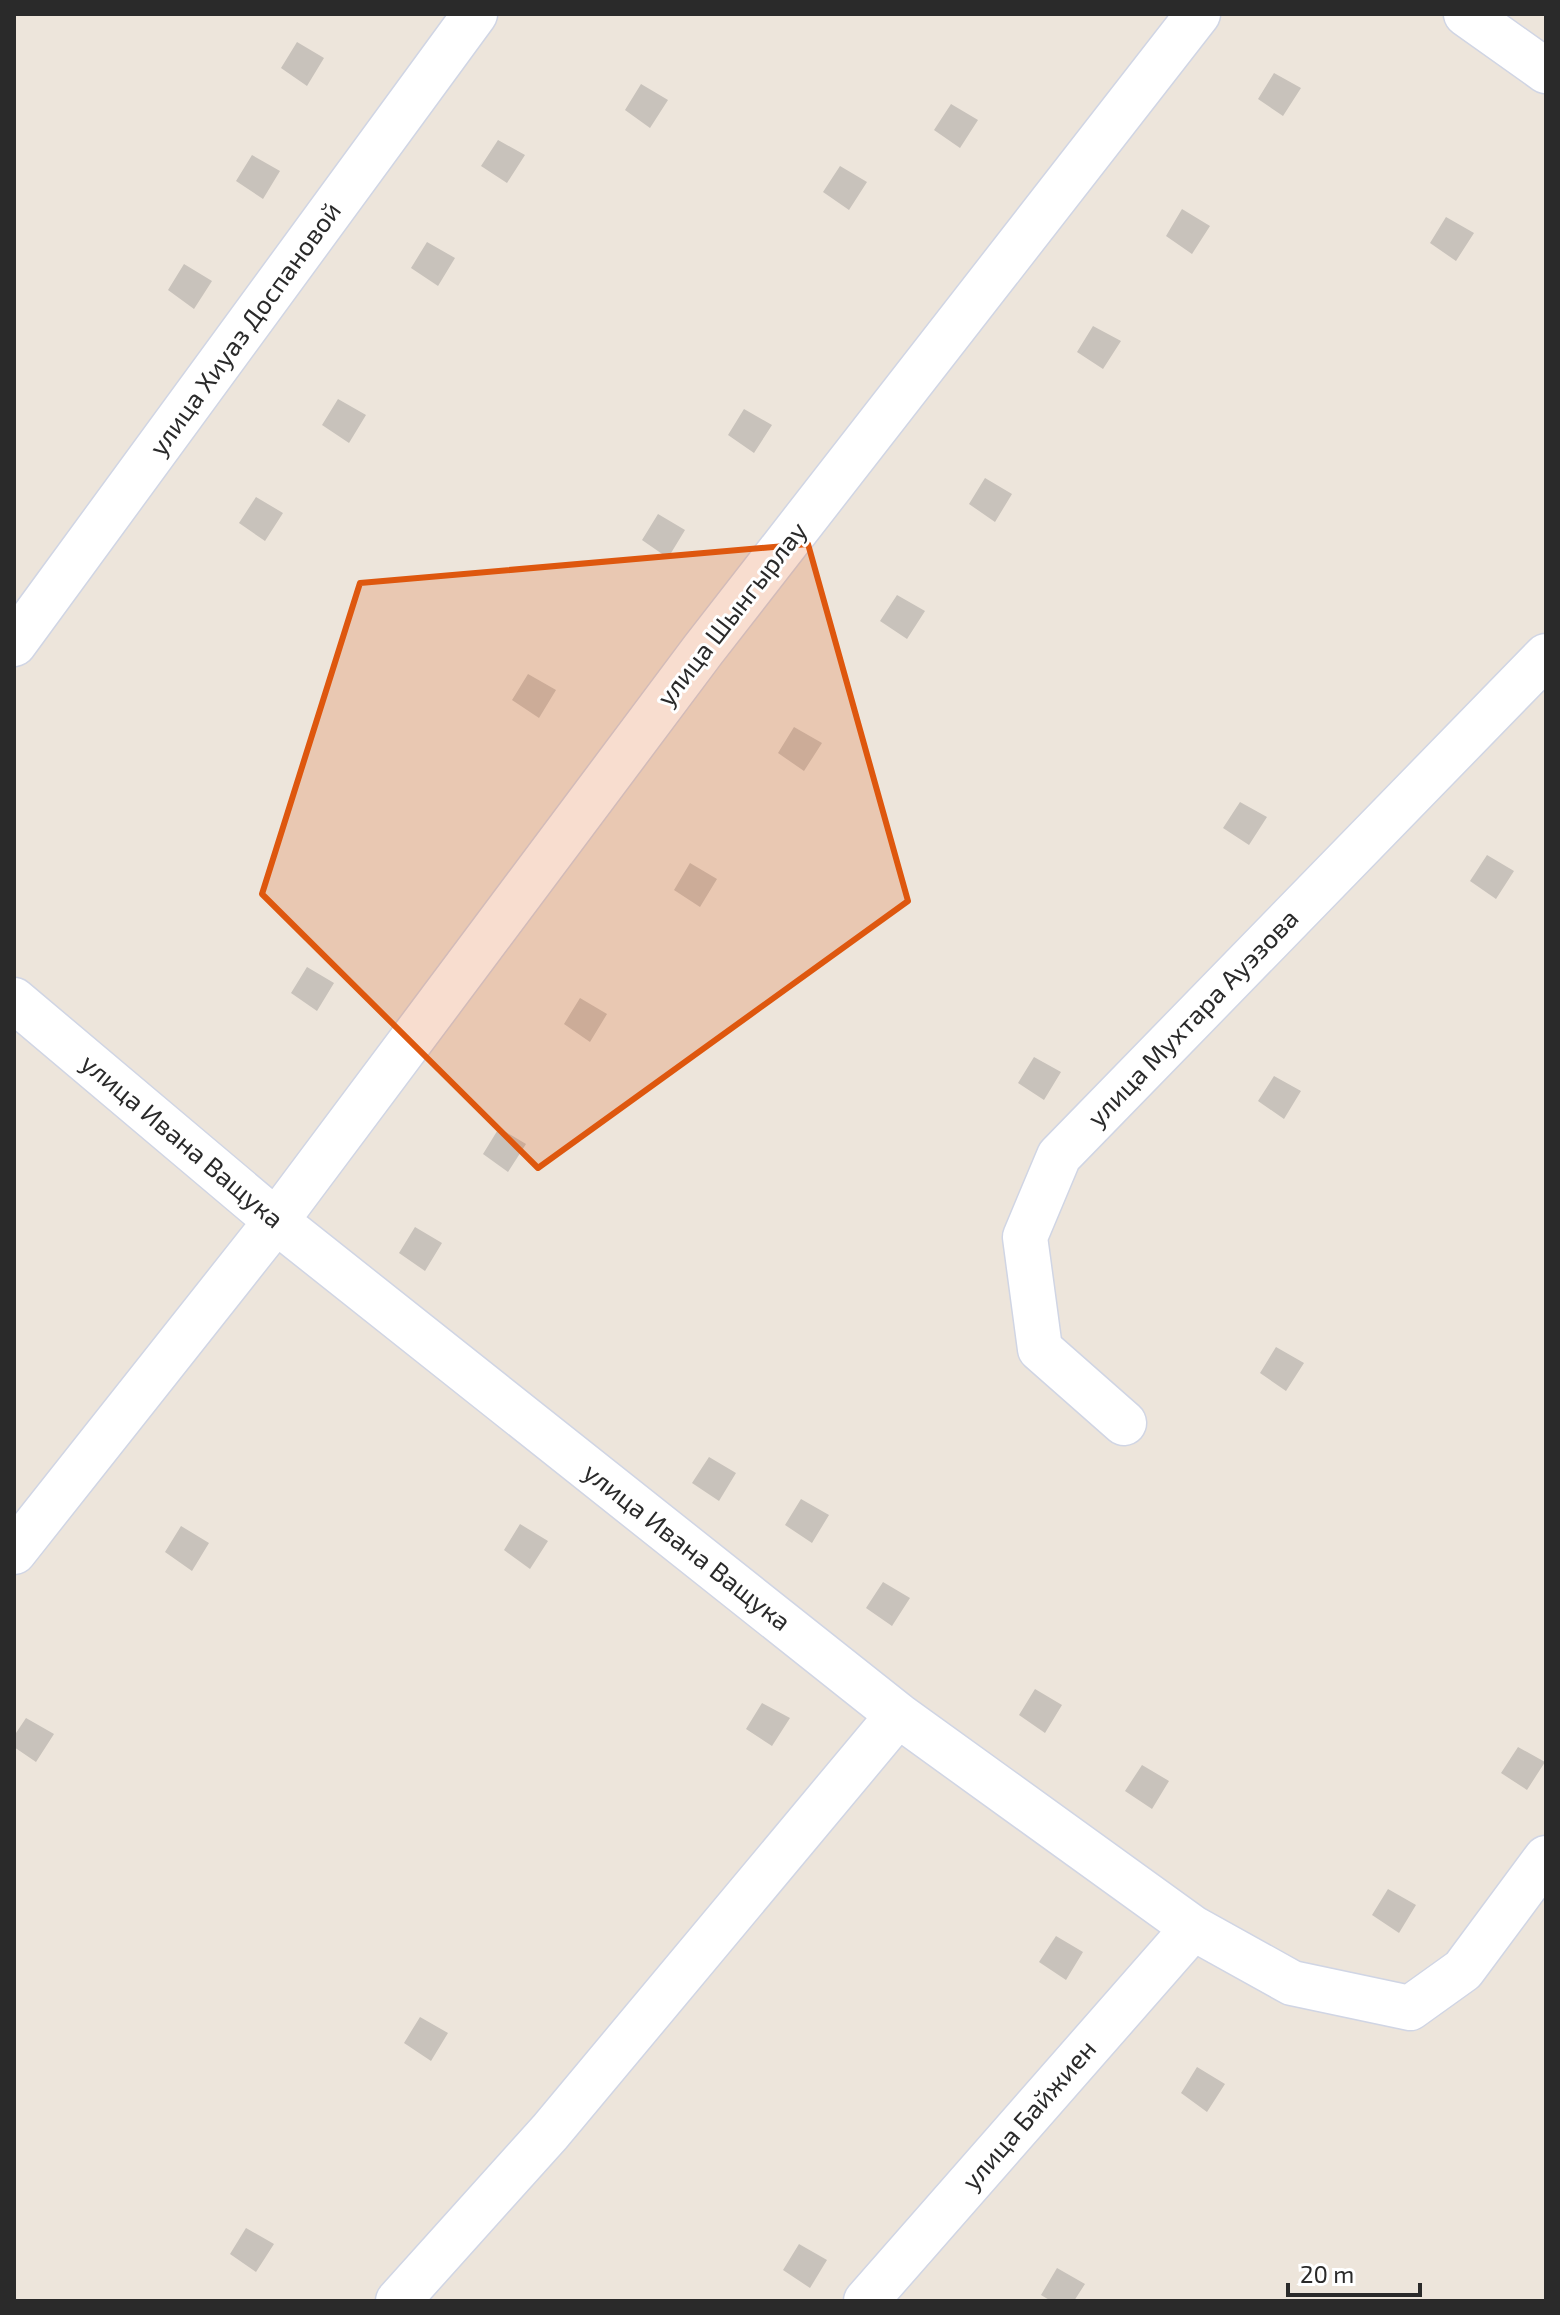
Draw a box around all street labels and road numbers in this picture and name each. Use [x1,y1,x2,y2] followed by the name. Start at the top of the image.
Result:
[141,195,347,462] street label: улица Хиуаз Доспановой
[649,515,813,712] street label: улица Шынгырлау
[1080,902,1305,1133] street label: улица Мухтара Ауэзова
[75,1046,290,1234] street label: улица Ивана Ващука
[578,1455,798,1637] street label: улица Ивана Ващука
[954,2033,1102,2196] street label: улица Байжиен

